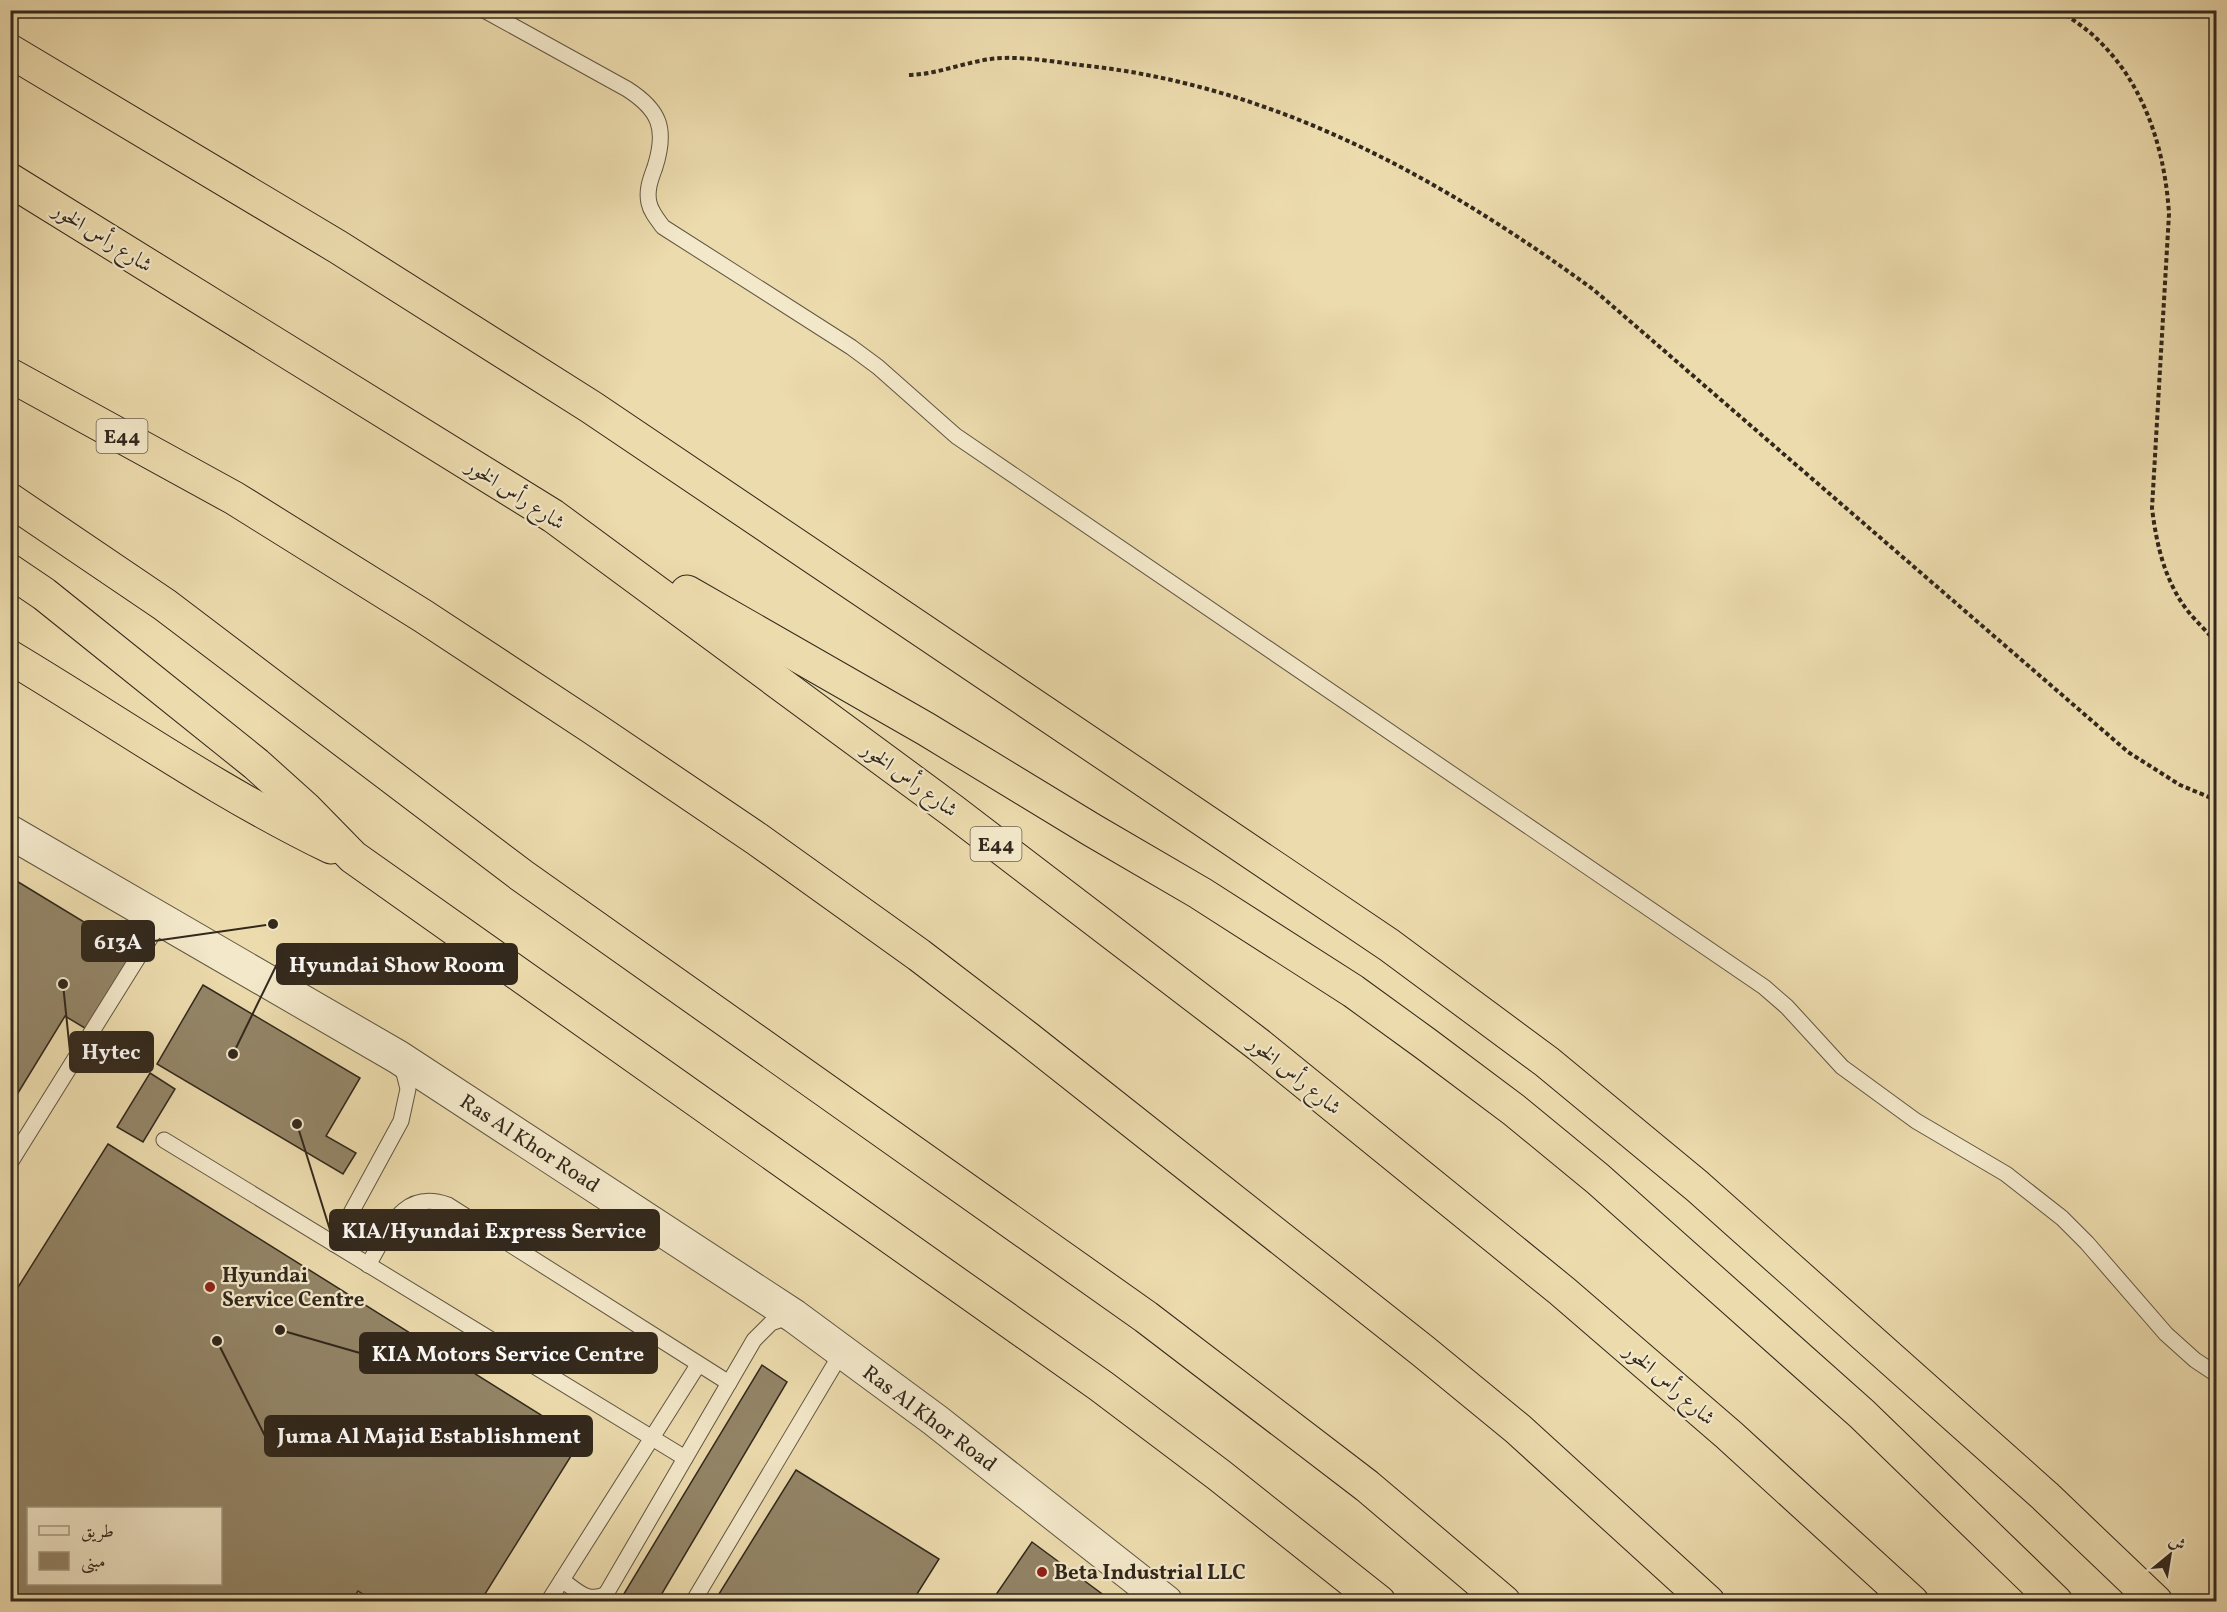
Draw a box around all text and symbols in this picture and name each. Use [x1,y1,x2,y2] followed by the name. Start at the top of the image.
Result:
[44,193,159,282] street label: شارع رأس الخور
[96,419,148,453] road number: E44
[457,450,571,540] street label: شارع رأس الخور
[852,733,964,827] street label: شارع رأس الخور
[970,827,1022,861] road number: E44
[82,921,154,961] callout: 613A
[94,928,142,959] text: 613A
[277,944,517,984] callout: Hyundai Show Room
[289,951,505,982] text: Hyundai Show Room
[1238,1027,1348,1124] street label: شارع رأس الخور
[70,1032,153,1072] callout: Hytec
[81,1038,141,1069] text: Hytec
[454,1088,605,1200] street label: Ras Al Khor Road
[330,1210,659,1250] callout: KIA/Hyundai Express Service
[342,1217,646,1248] text: KIA/Hyundai Express Service
[222,1262,364,1315] place label: Hyundai Service Centre
[203,1280,217,1294] marker: Hyundai Service Centre
[360,1333,657,1373] callout: KIA Motors Service Centre
[1614,1334,1722,1434] street label: شارع رأس الخور
[372,1340,644,1371] text: KIA Motors Service Centre
[856,1359,1002,1479] street label: Ras Al Khor Road
[265,1416,592,1456] callout: Juma Al Majid Establishment
[276,1422,581,1453] text: Juma Al Majid Establishment
[27,1507,222,1585] legend
[81,1520,114,1545] text: طريق
[2140,1525,2200,1585] north arrow
[2164,1530,2189,1557] text: ش
[81,1550,106,1575] text: مبنى
[1054,1559,1246,1588] place label: Beta Industrial LLC
[1035,1565,1049,1579] marker: Beta Industrial LLC

